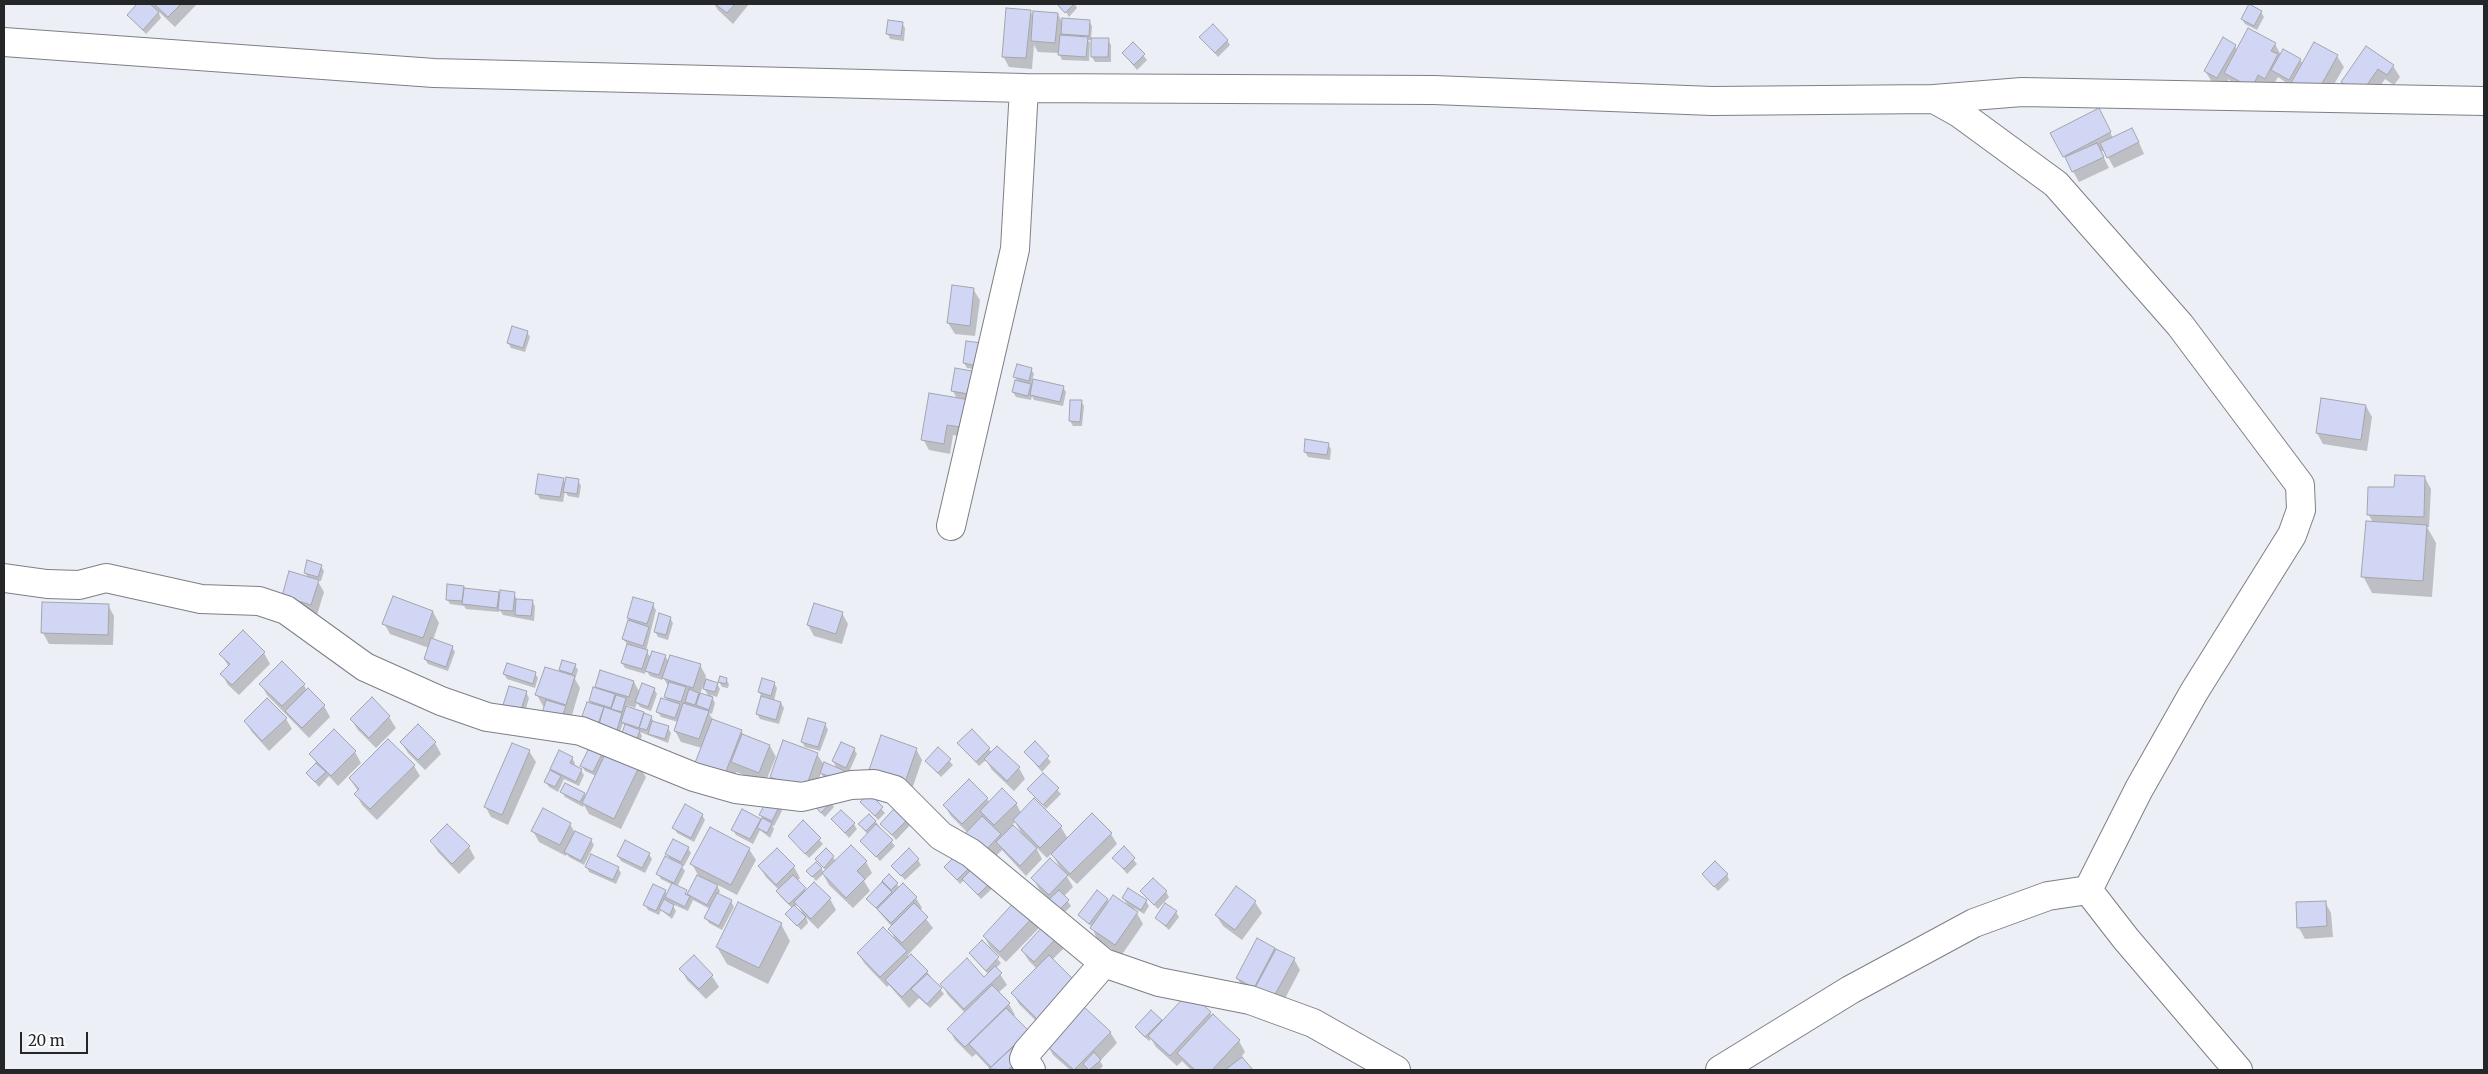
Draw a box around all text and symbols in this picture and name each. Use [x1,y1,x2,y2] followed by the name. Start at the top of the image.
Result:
[22,1022,90,1054] scale bar
[28,1031,65,1050] text: 20 m

